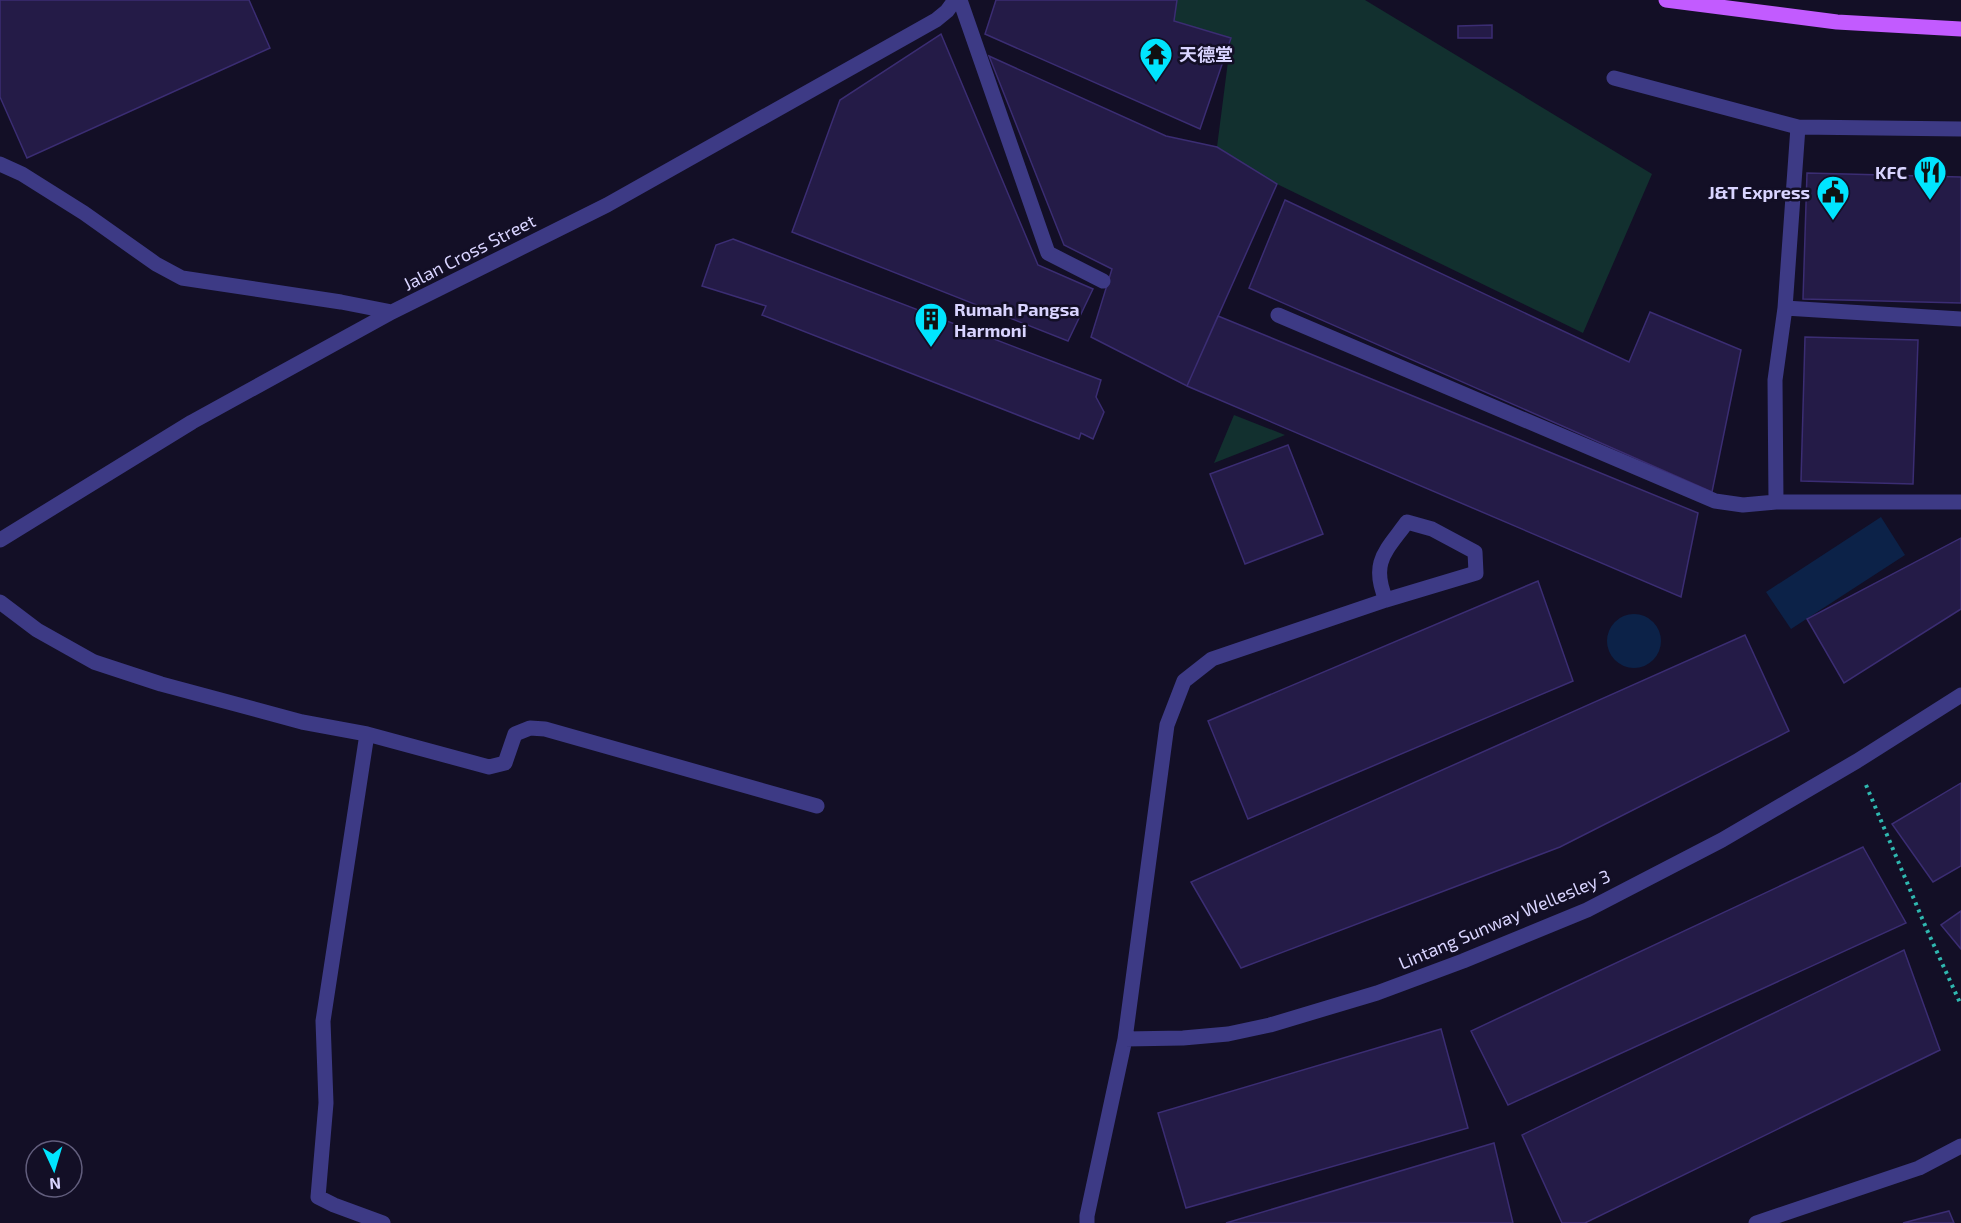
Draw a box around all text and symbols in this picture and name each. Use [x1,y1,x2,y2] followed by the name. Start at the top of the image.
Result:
[1138,36,1174,83] temple icon: 天德堂
[1179,43,1233,65] place label: 天德堂
[1912,154,1948,201] restaurant icon: KFC
[1875,161,1907,183] place label: KFC
[1815,174,1851,221] public building icon: J&T Express
[1708,181,1810,203] place label: J&T Express
[399,209,539,295] street label: Jalan Cross Street
[954,298,1080,341] place label: Rumah Pangsa Harmoni
[913,301,949,348] building icon: Rumah Pangsa Harmoni
[1395,864,1613,974] street label: Lintang Sunway Wellesley 3
[24,1139,84,1199] north arrow
[49,1175,62,1194] text: N

